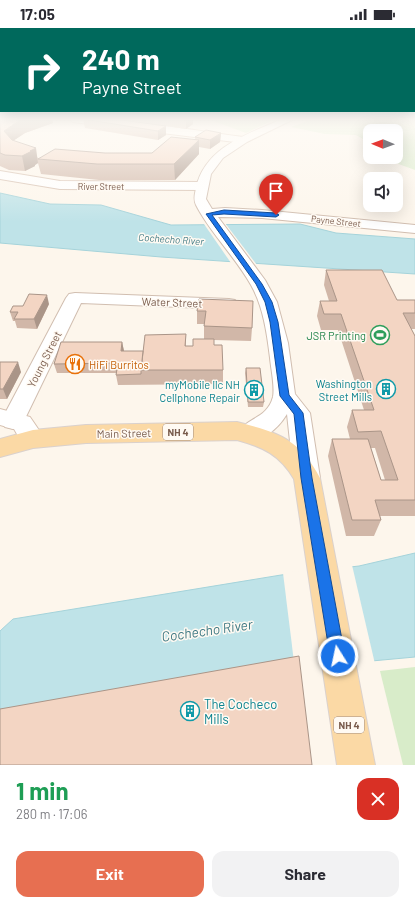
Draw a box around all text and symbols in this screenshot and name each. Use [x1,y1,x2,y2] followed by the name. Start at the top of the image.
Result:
[20,5,55,23] text: 17:05
[82,42,160,76] text: 240 m
[16,44,68,96] icon: right
[82,76,182,98] text: Payne Street
[363,124,403,164] north arrow
[363,124,403,212] map controls
[363,172,403,212] button: sound
[259,174,293,215] pin
[265,180,287,202] icon: arrive
[78,181,124,192] street label: River Street
[311,213,361,229] street label: Payne Street
[138,231,205,247] water label: Cochecho River
[141,294,203,310] street label: Water Street
[369,324,391,346] sports icon: JSR Printing
[24,329,64,389] street label: Young Street
[306,329,366,342] place label: JSR Printing
[64,353,86,375] restaurant icon: HiFi Burritos
[89,358,149,371] place label: HiFi Burritos
[316,377,372,403] place label: Washington Street Mills
[160,378,240,404] place label: myMobile llc NH Cellphone Repair
[375,378,397,400] building icon: Washington Street Mills
[243,379,265,401] building icon: myMobile llc NH Cellphone Repair
[163,424,193,440] road number: NH 4
[97,426,151,440] street label: Main Street
[160,615,255,645] water label: Cochecho River
[317,635,359,677] position arrow
[204,696,277,727] place label: The Cocheco Mills
[179,700,201,722] building icon: The Cocheco Mills
[334,717,364,733] road number: NH 4
[16,776,69,805] text: 1 min
[357,778,399,820] button: close
[16,806,88,822] text: 280 m · 17:06
[16,851,204,897] button: Exit
[212,851,399,897] button: Share

